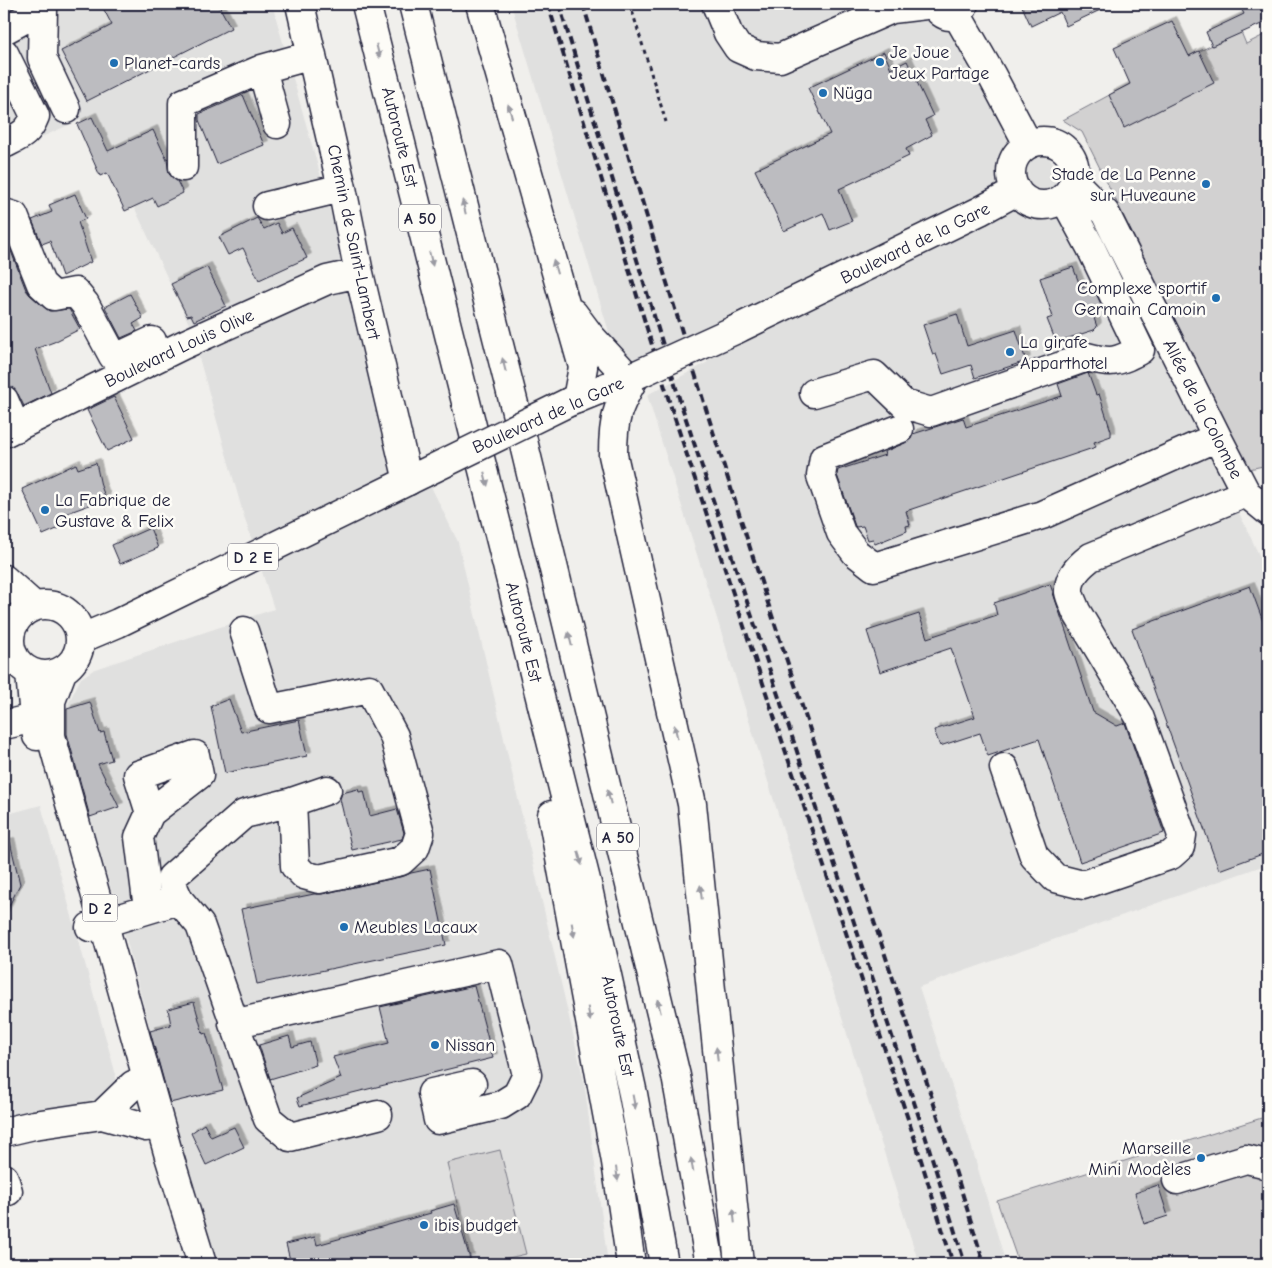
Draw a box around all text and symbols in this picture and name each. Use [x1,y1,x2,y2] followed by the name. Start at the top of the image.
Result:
[890,42,989,84] place label: Je Joue Jeux Partage
[374,43,382,59] one-way arrow
[124,53,220,74] place label: Planet-cards
[874,56,886,68] marker: Je Joue Jeux Partage
[108,57,120,69] marker: Planet-cards
[833,83,873,104] place label: Nüga
[377,85,422,190] street label: Autoroute Est
[817,87,829,99] marker: Nüga
[506,103,514,118] one-way arrow
[323,143,385,342] street label: Chemin de Saint-Lambert
[1052,164,1196,206] place label: Stade de La Penne sur Huveaune
[1200,178,1212,190] marker: Stade de La Penne sur Huveaune
[837,198,993,289] street label: Boulevard de la Gare
[460,200,468,215] one-way arrow
[399,204,441,232] road number: A 50
[427,252,435,267] one-way arrow
[550,260,558,275] one-way arrow
[1074,278,1207,320] place label: Complexe sportif Germain Camoin
[1210,292,1222,304] marker: Complexe sportif Germain Camoin
[101,305,257,392] street label: Boulevard Louis Olive
[1020,332,1108,374] place label: La girafe Apparthotel
[1158,336,1247,483] street label: Allée de la Colombe
[1004,346,1016,358] marker: La girafe Apparthotel
[499,357,507,372] one-way arrow
[469,373,627,458] street label: Boulevard de la Gare
[482,472,490,487] one-way arrow
[55,490,174,532] place label: La Fabrique de Gustave & Felix
[39,504,51,516] marker: La Fabrique de Gustave & Felix
[228,544,278,570] road number: D 2 E
[501,580,546,685] street label: Autoroute Est
[566,631,574,646] one-way arrow
[672,725,680,740] one-way arrow
[604,789,612,804] one-way arrow
[597,824,639,850] road number: A 50
[576,850,584,865] one-way arrow
[697,884,705,900] one-way arrow
[82,894,118,921] road number: D 2
[354,917,478,938] place label: Meubles Lacaux
[338,921,350,933] marker: Meubles Lacaux
[570,923,578,939] one-way arrow
[597,974,639,1079] street label: Autoroute Est
[655,998,663,1013] one-way arrow
[585,1007,593,1023] one-way arrow
[445,1035,495,1056] place label: Nissan
[429,1039,441,1051] marker: Nissan
[713,1046,721,1062] one-way arrow
[631,1094,639,1110] one-way arrow
[1088,1138,1191,1180] place label: Marseille Mini Modèles
[1195,1152,1207,1164] marker: Marseille Mini Modèles
[688,1156,696,1172] one-way arrow
[614,1166,622,1182] one-way arrow
[730,1207,738,1223] one-way arrow
[434,1215,518,1236] place label: ibis budget
[418,1219,430,1231] marker: ibis budget

